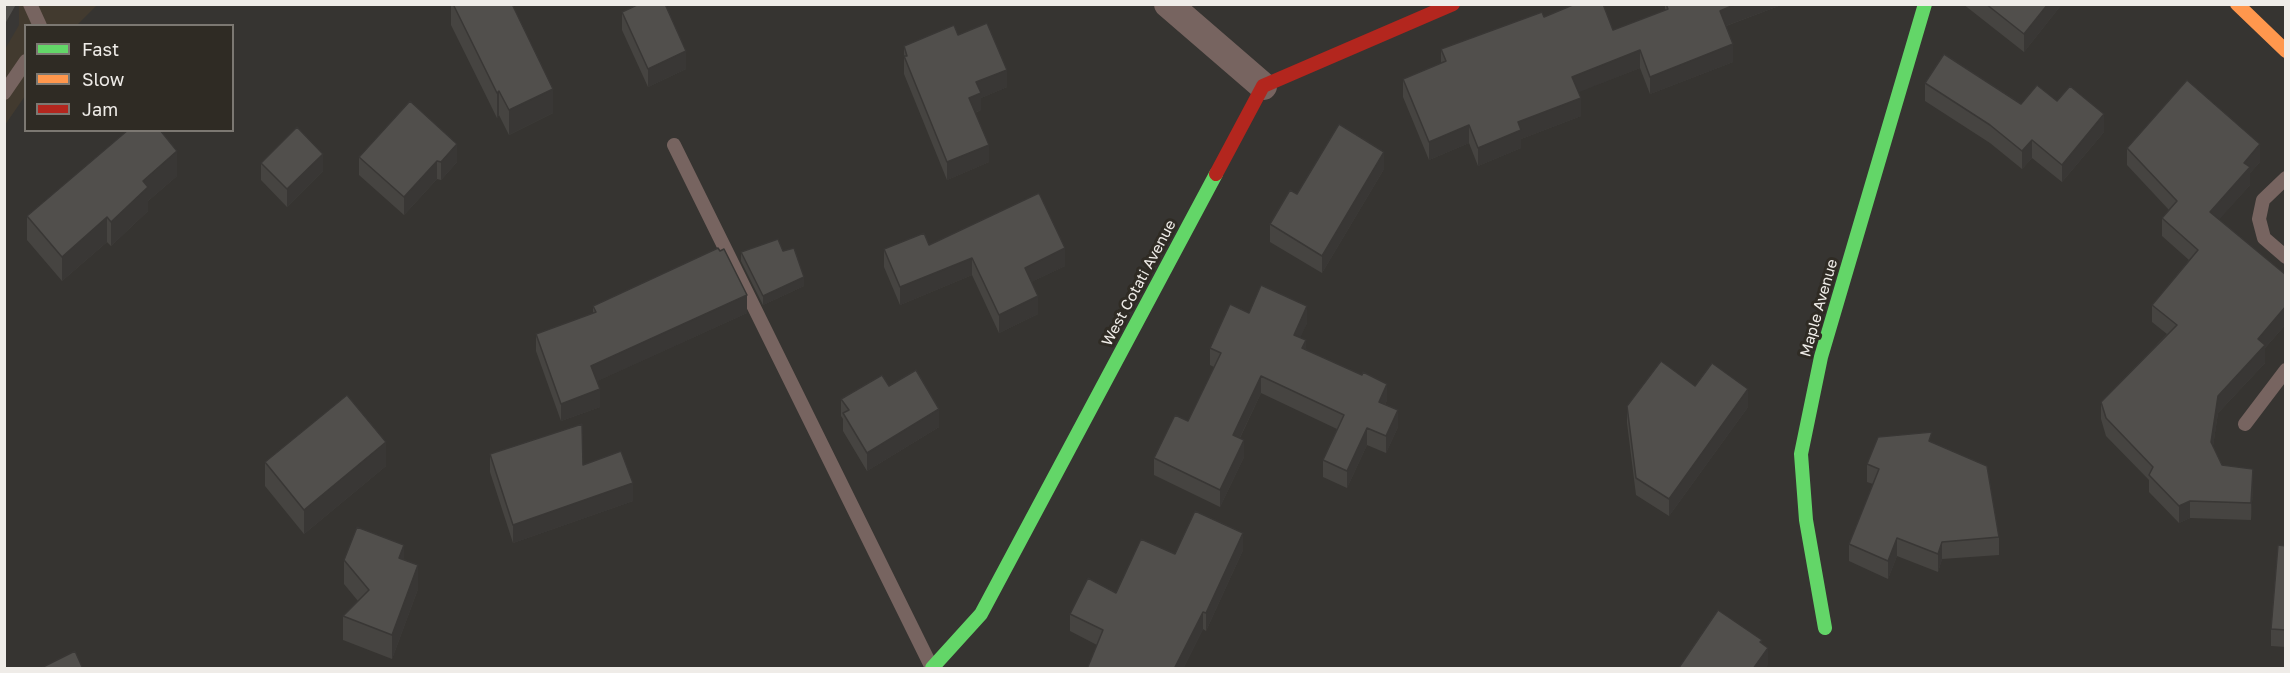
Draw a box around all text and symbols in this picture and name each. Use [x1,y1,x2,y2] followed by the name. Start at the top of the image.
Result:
[24,24,234,132] legend
[82,38,119,60] text: Fast
[82,68,124,90] text: Slow
[82,98,118,120] text: Jam
[1098,217,1180,349] street label: West Cotati Avenue
[1796,257,1842,359] street label: Maple Avenue

